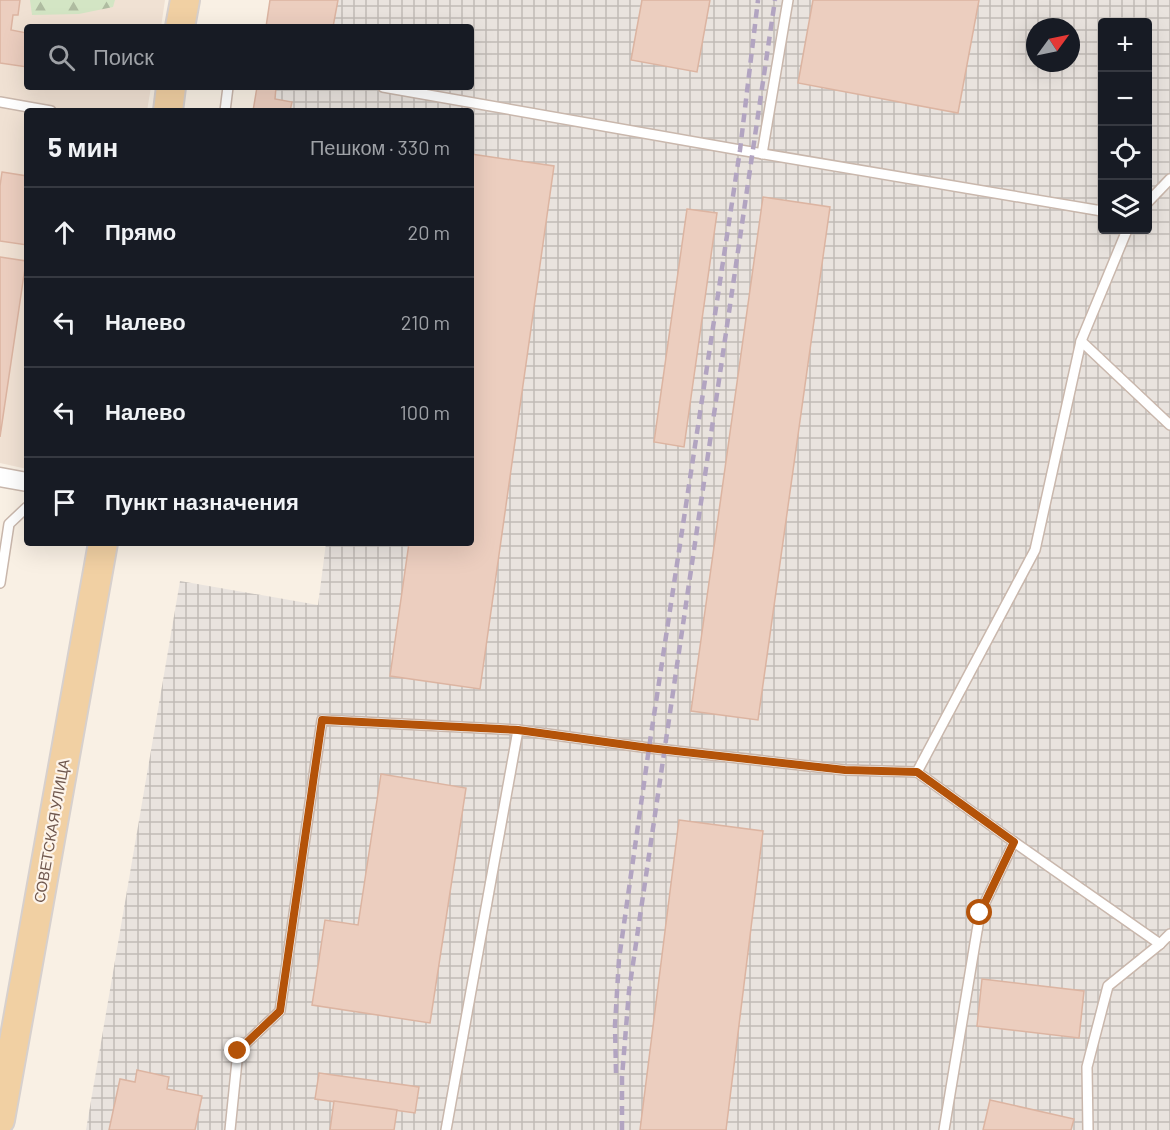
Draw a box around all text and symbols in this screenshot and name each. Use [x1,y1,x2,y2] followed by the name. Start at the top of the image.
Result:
[1026,18,1080,72] north arrow
[1098,18,1152,234] map controls
[1098,18,1152,72] button: +
[24,24,474,90] search box
[45,41,78,74] icon: search
[93,43,154,69] text: Поиск
[1098,72,1152,126] button: −
[1098,126,1152,180] button: locate
[48,131,118,162] text: 5 мин
[310,135,450,159] text: Пешком · 330 m
[1098,180,1152,234] button: layers
[48,216,81,249] icon: ahead
[105,218,176,244] text: Прямо
[407,220,450,244] text: 20 m
[48,306,81,339] icon: left
[105,308,186,334] text: Налево
[401,310,450,334] text: 210 m
[48,396,81,429] icon: left
[105,398,186,424] text: Налево
[400,400,450,424] text: 100 m
[48,486,81,519] icon: arrive
[105,488,299,514] text: Пункт назначения
[30,758,73,904] street label: СОВЕТСКАЯ УЛИЦА
[966,899,992,925] route start
[224,1037,250,1063] route end

